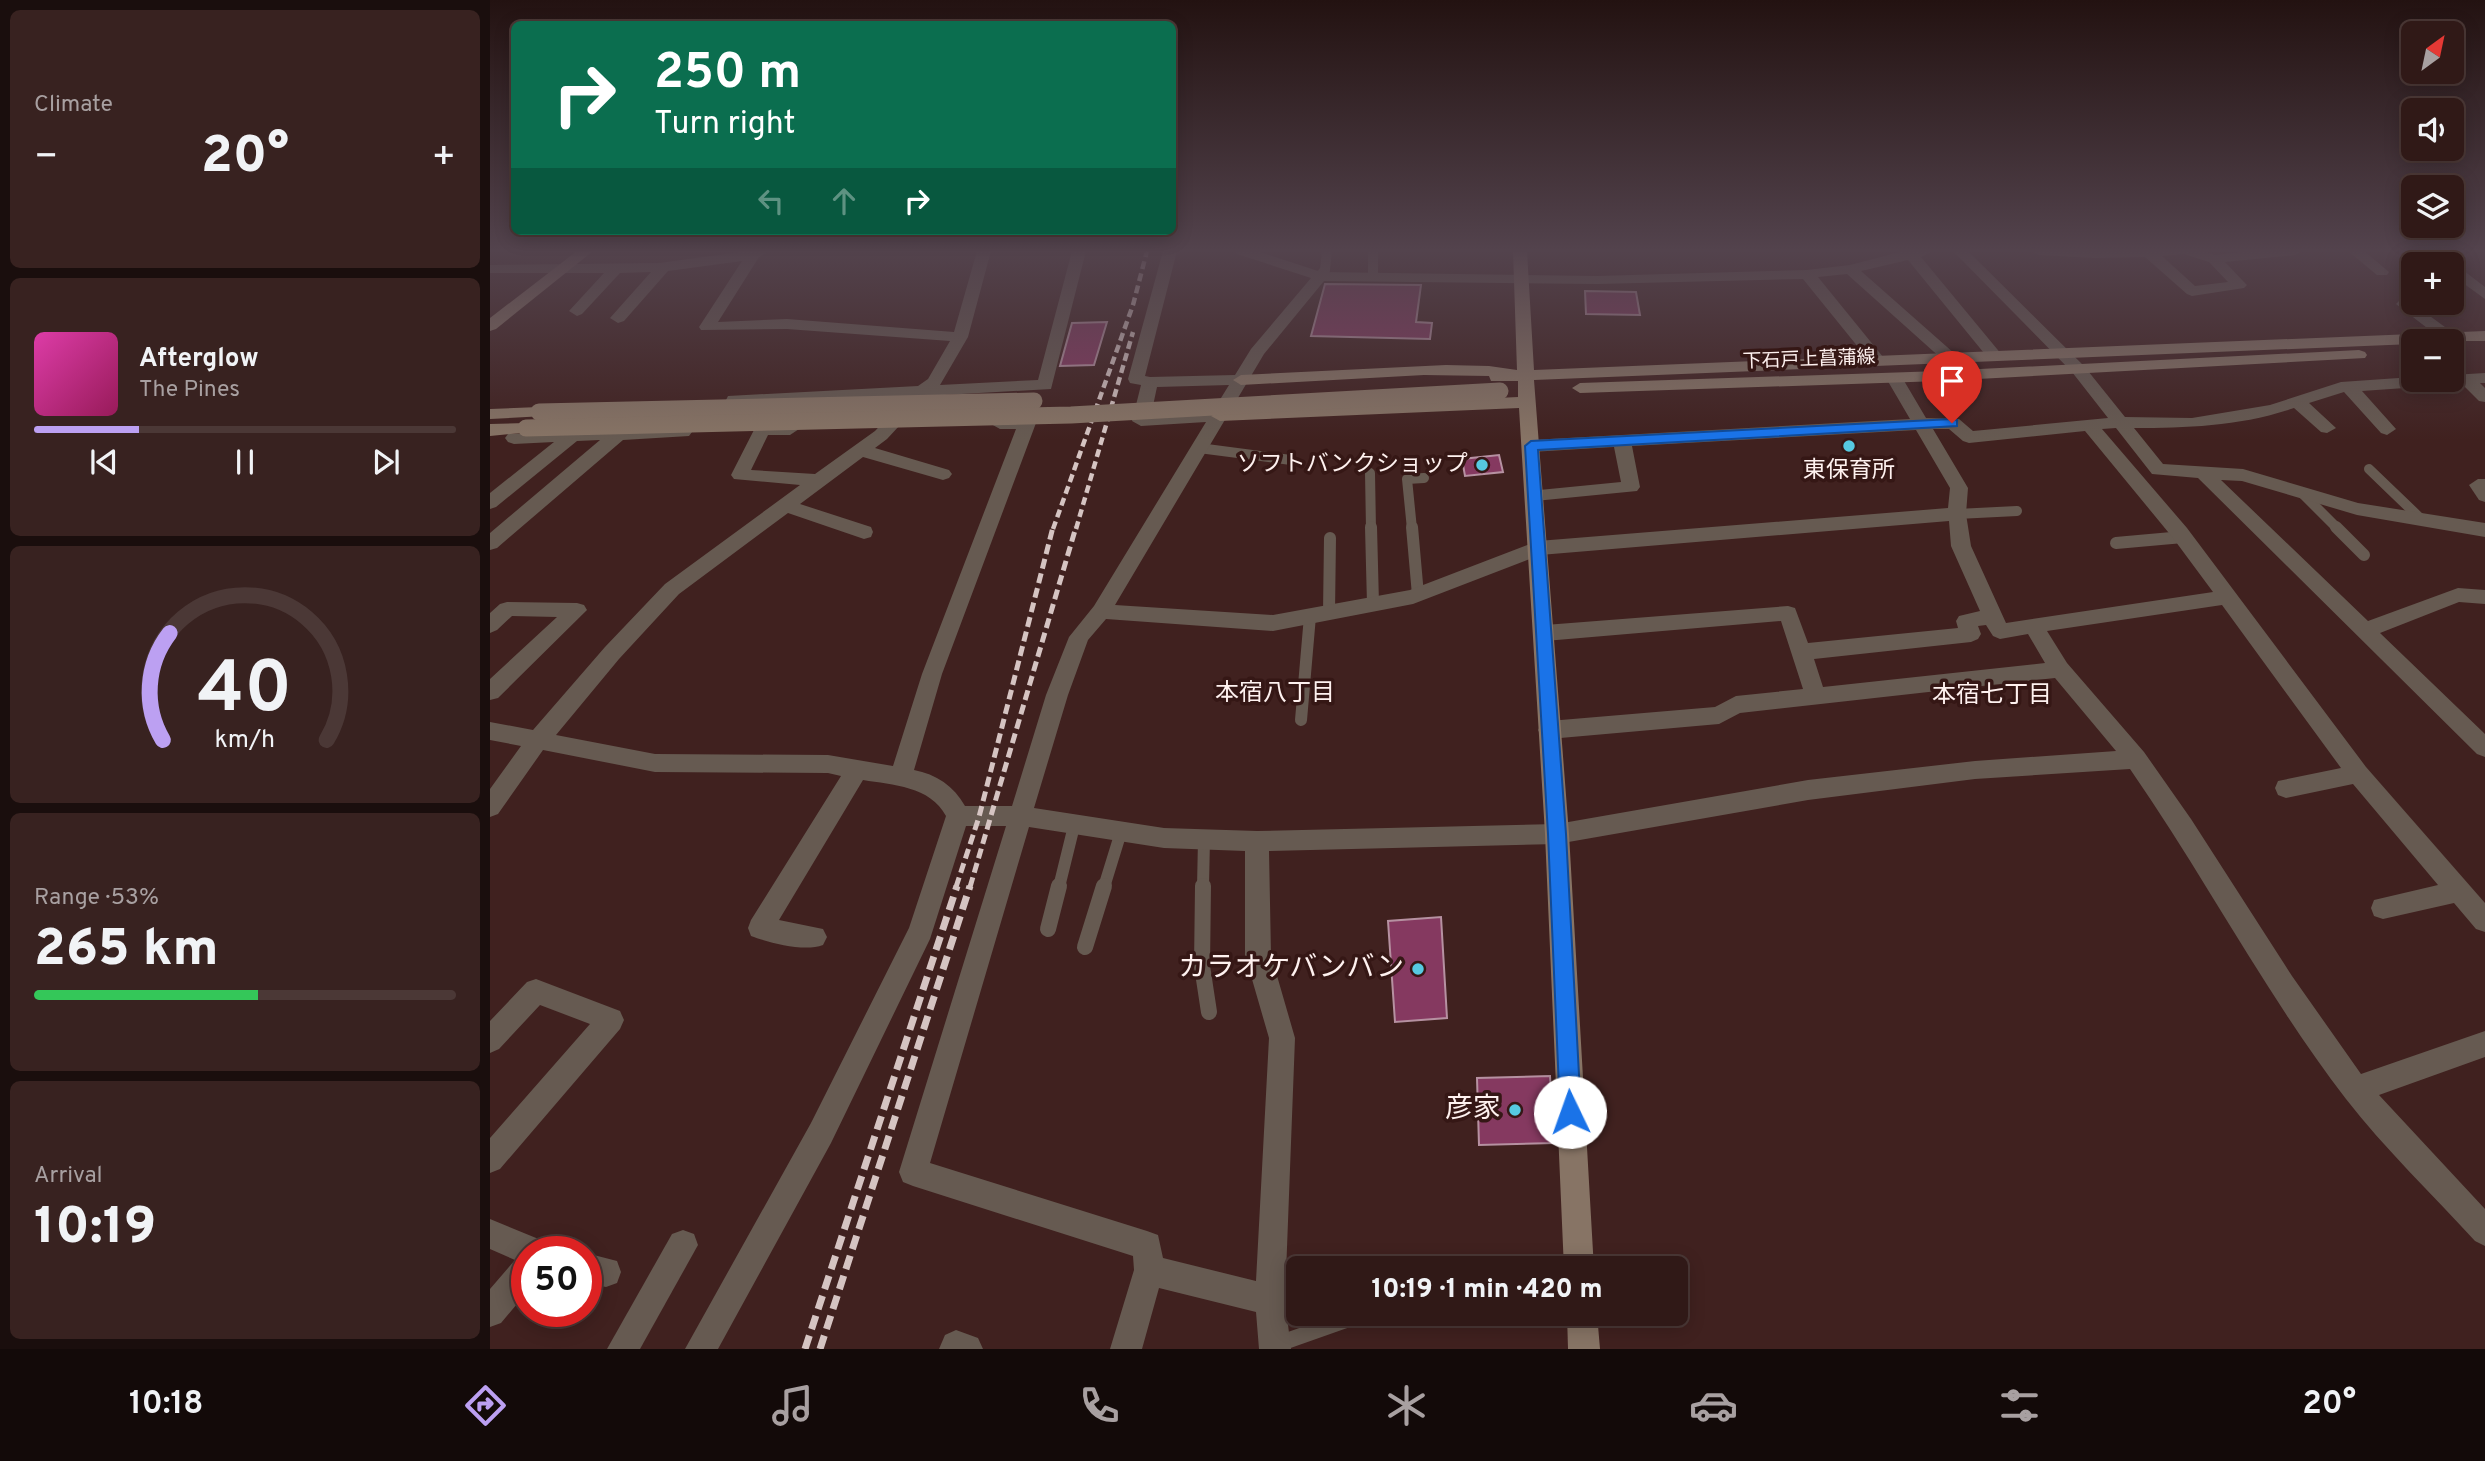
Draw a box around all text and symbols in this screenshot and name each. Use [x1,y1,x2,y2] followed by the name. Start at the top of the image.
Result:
[2401,21,2464,84] north arrow
[2401,21,2464,392] map controls
[654,44,801,106] text: 250 m
[539,49,630,140] icon: right
[34,91,113,120] text: Climate
[2401,98,2464,161] button: sound
[654,105,796,145] text: Turn right
[201,125,289,191] text: 20°
[34,134,59,183] text: −
[431,134,456,183] text: +
[2401,175,2464,238] button: layers
[752,182,790,220] icon: left
[825,182,863,220] icon: ahead
[898,182,936,220] icon: right
[2401,252,2464,315] button: +
[2401,329,2464,392] button: −
[139,343,259,376] text: Afterglow
[1742,346,1876,374] street label: 下石戸上菖蒲線
[1922,351,1982,423] pin
[1933,362,1971,400] icon: arrive
[139,376,240,405] text: The Pines
[1841,438,1857,454] marker: 東保育所
[85,443,123,481] icon: previous
[226,443,264,481] icon: pause
[367,443,405,481] icon: next
[1237,451,1468,480] place label: ソフトバンクショップ
[1474,457,1490,473] marker: ソフトバンクショップ
[1803,457,1895,486] place label: 東保育所
[198,647,292,739] text: 40
[1215,679,1335,709] district label: 本宿八丁目
[1932,681,2052,711] district label: 本宿七丁目
[215,725,275,757] text: km/h
[34,884,159,913] text: Range · 53%
[34,918,218,984] text: 265 km
[1178,951,1404,987] place label: カラオケバンバン
[1410,961,1426,977] marker: カラオケバンバン
[1533,1075,1607,1149] position arrow
[1445,1092,1501,1128] place label: 彦家
[1507,1102,1523,1118] marker: 彦家
[34,1162,103,1191] text: Arrival
[34,1196,156,1262] text: 10:19
[511,1236,602,1327] speed limit sign: 50
[1372,1274,1602,1307] text: 10:19 · 1 min · 420 m
[461,1381,510,1430] icon: directions
[768,1381,817,1430] icon: music
[1075,1381,1124,1430] icon: phone
[1382,1381,1431,1430] icon: climate
[1689,1381,1738,1430] icon: car
[1995,1381,2044,1430] icon: filters
[129,1385,203,1425] text: 10:18
[2302,1385,2356,1425] text: 20°

